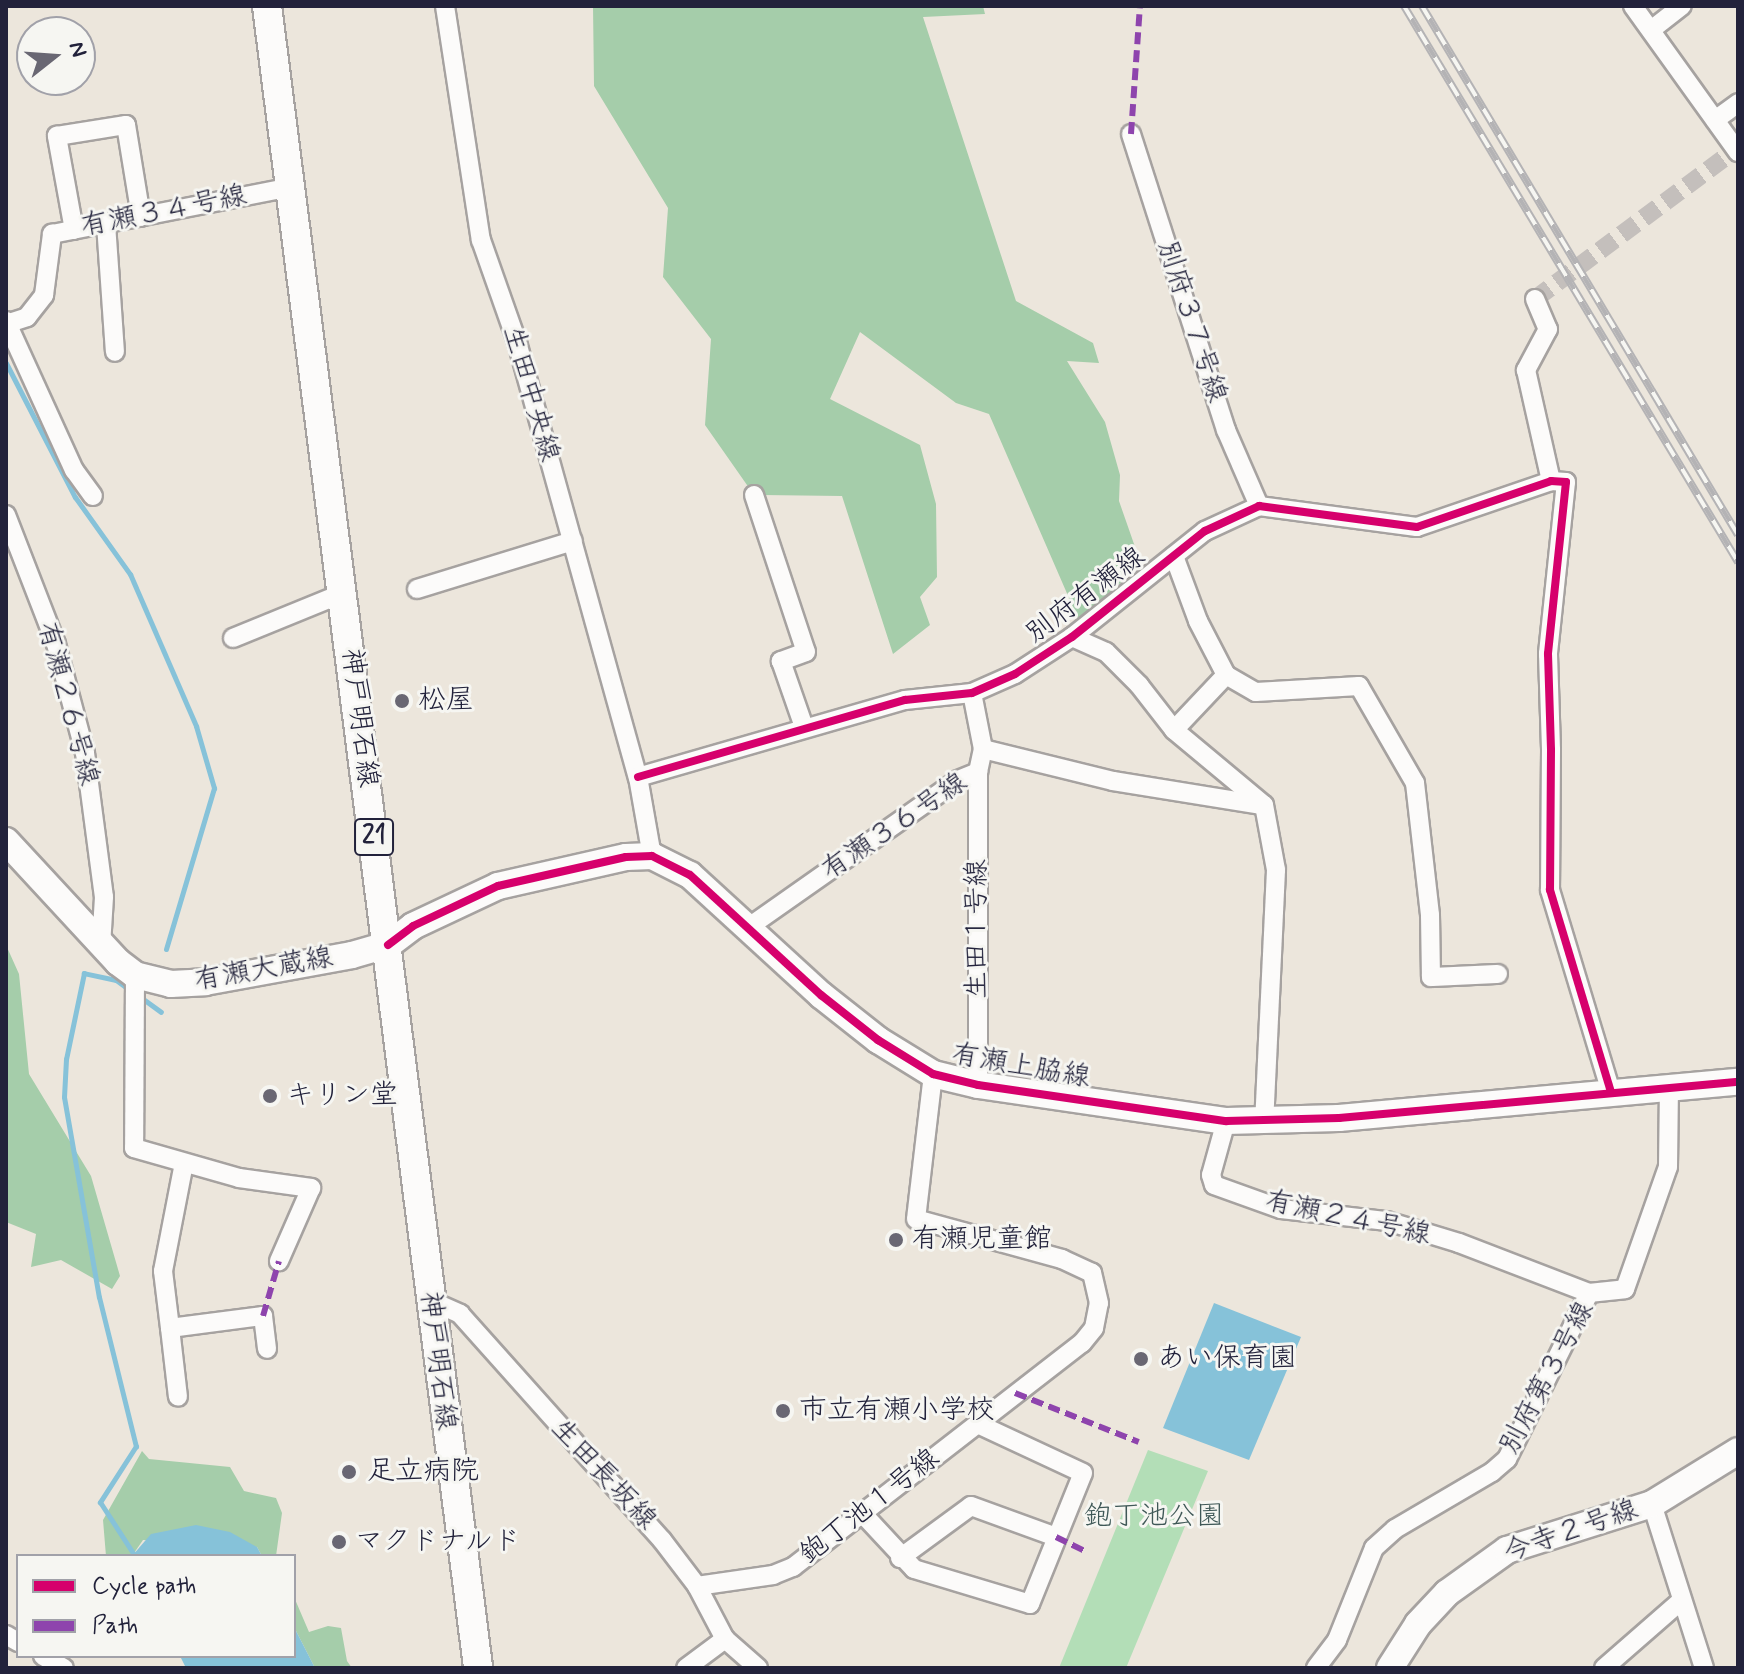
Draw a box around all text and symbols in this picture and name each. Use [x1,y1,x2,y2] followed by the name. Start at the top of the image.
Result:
[16,16,96,96] north arrow
[62,38,93,61] text: N
[78,179,250,245] street label: 有瀬３４号線
[1149,237,1233,407] street label: 別府３７号線
[495,322,565,466] street label: 生田中央線
[1020,540,1152,652] street label: 別府有瀬線
[29,619,105,789] street label: 有瀬２６号線
[334,646,384,790] street label: 神戸明石線
[418,684,474,718] place label: 松屋
[393,692,411,710] marker: 松屋
[816,766,974,888] street label: 有瀬３６号線
[354,815,394,859] road number: 21
[961,859,995,999] street label: 生田１号線
[192,941,336,999] street label: 有瀬大蔵線
[949,1038,1093,1096] street label: 有瀬上脇線
[286,1079,398,1113] place label: キリン堂
[261,1087,279,1105] marker: キリン堂
[1262,1185,1434,1253] street label: 有瀬２４号線
[912,1223,1052,1257] place label: 有瀬児童館
[887,1231,905,1249] marker: 有瀬児童館
[412,1289,462,1433] street label: 神戸明石線
[1494,1296,1602,1460] street label: 別府第３号線
[1157,1342,1297,1376] place label: あい保育園
[1132,1350,1150,1368] marker: あい保育園
[799,1394,995,1428] place label: 市立有瀬小学校
[774,1402,792,1420] marker: 市立有瀬小学校
[543,1412,663,1538] street label: 生田長坂線
[793,1442,947,1572] street label: 鉋丁池１号線
[367,1455,479,1489] place label: 足立病院
[338,1461,360,1483] marker: 足立病院
[1499,1493,1643,1571] street label: 今寺２号線
[1084,1500,1224,1534] park label: 鉋丁池公園
[355,1525,523,1559] place label: マクドナルド
[330,1533,348,1551] marker: マクドナルド
[16,1554,296,1658] legend
[92,1571,197,1602] text: Cycle path
[92,1611,138,1642] text: Path

